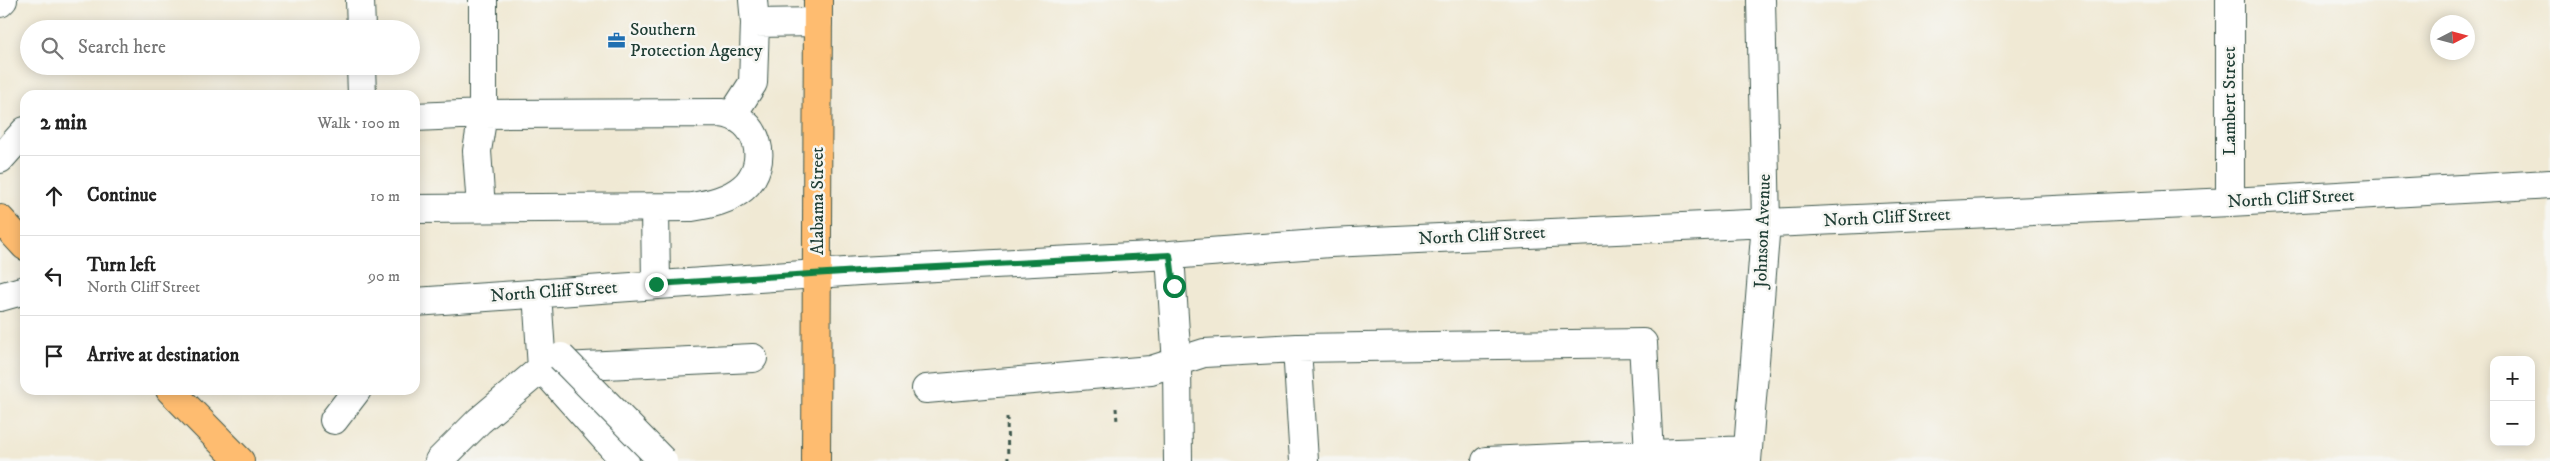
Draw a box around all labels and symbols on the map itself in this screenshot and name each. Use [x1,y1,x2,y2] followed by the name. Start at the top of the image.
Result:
[2430,15,2475,60] north arrow
[630,19,763,62] place label: Southern Protection Agency
[606,30,626,50] office icon: Southern Protection Agency
[2219,46,2241,155] street label: Lambert Street
[807,147,829,255] street label: Alabama Street
[1750,174,1776,290] street label: Johnson Avenue
[2227,185,2355,213] street label: North Cliff Street
[1823,204,1951,232] street label: North Cliff Street
[1418,222,1546,250] street label: North Cliff Street
[645,273,668,296] route end
[1163,275,1186,298] route start
[490,277,619,307] street label: North Cliff Street

